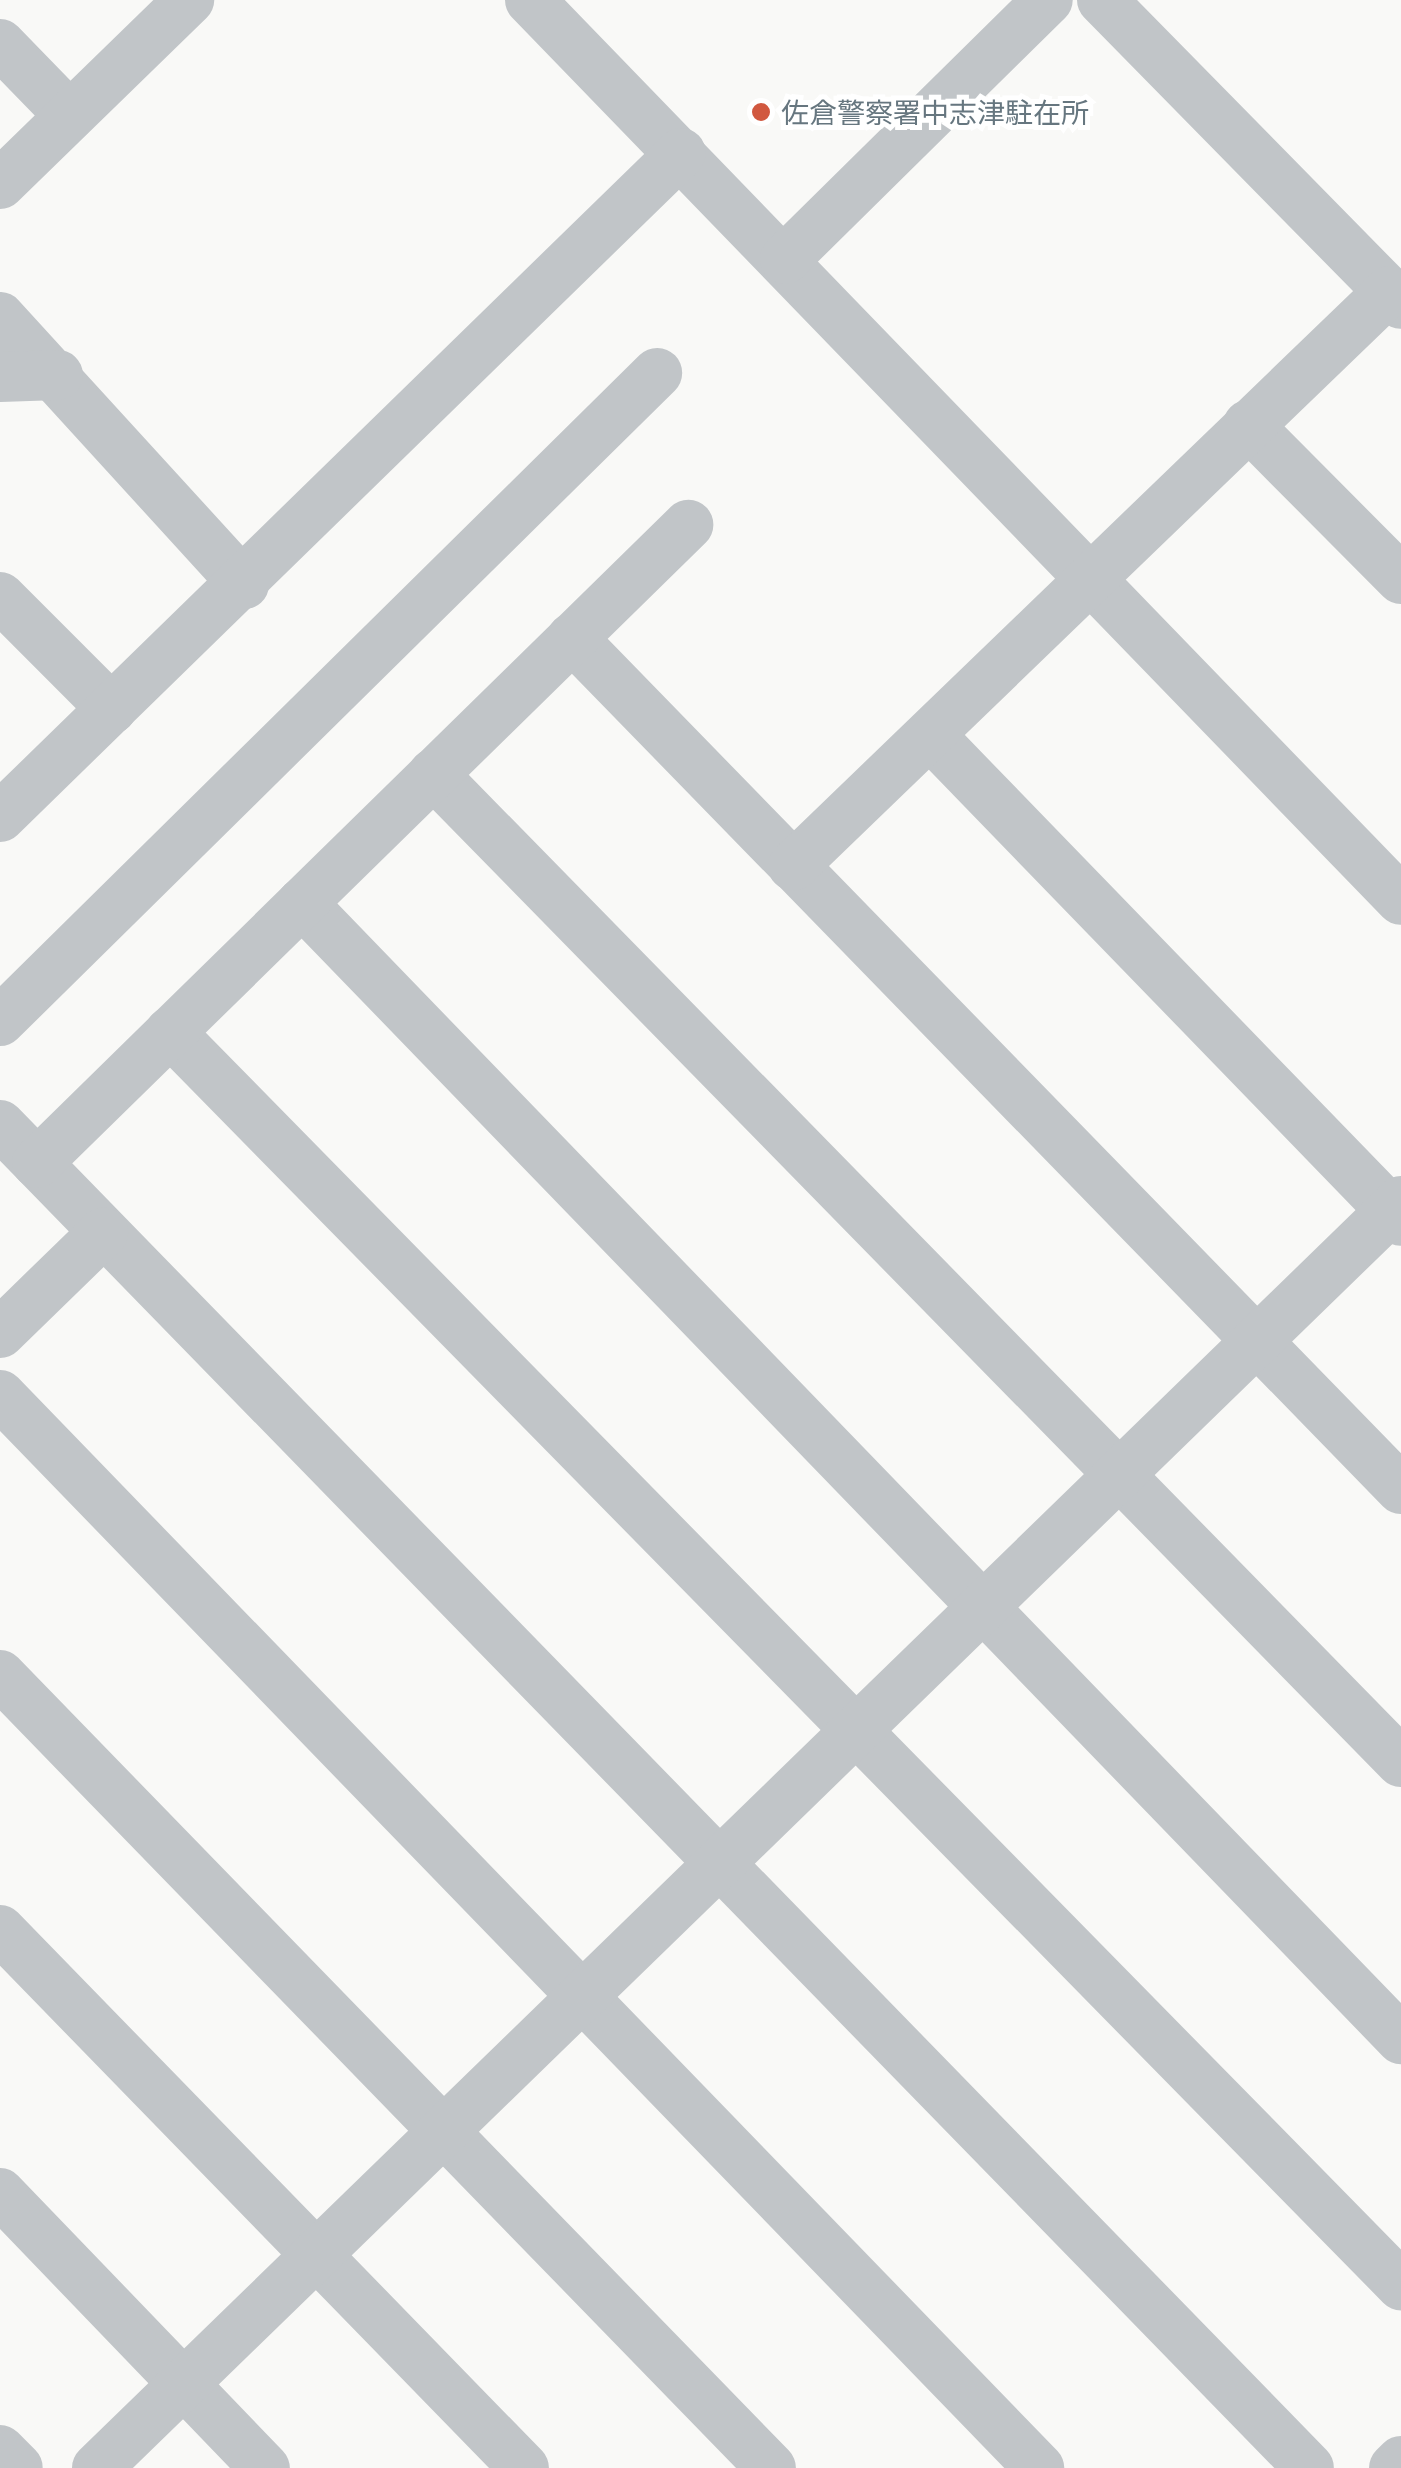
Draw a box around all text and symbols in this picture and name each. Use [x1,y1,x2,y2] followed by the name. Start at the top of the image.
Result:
[781,95,1089,129] place label: 佐倉警察署中志津駐在所
[750,101,772,123] marker: 佐倉警察署中志津駐在所

